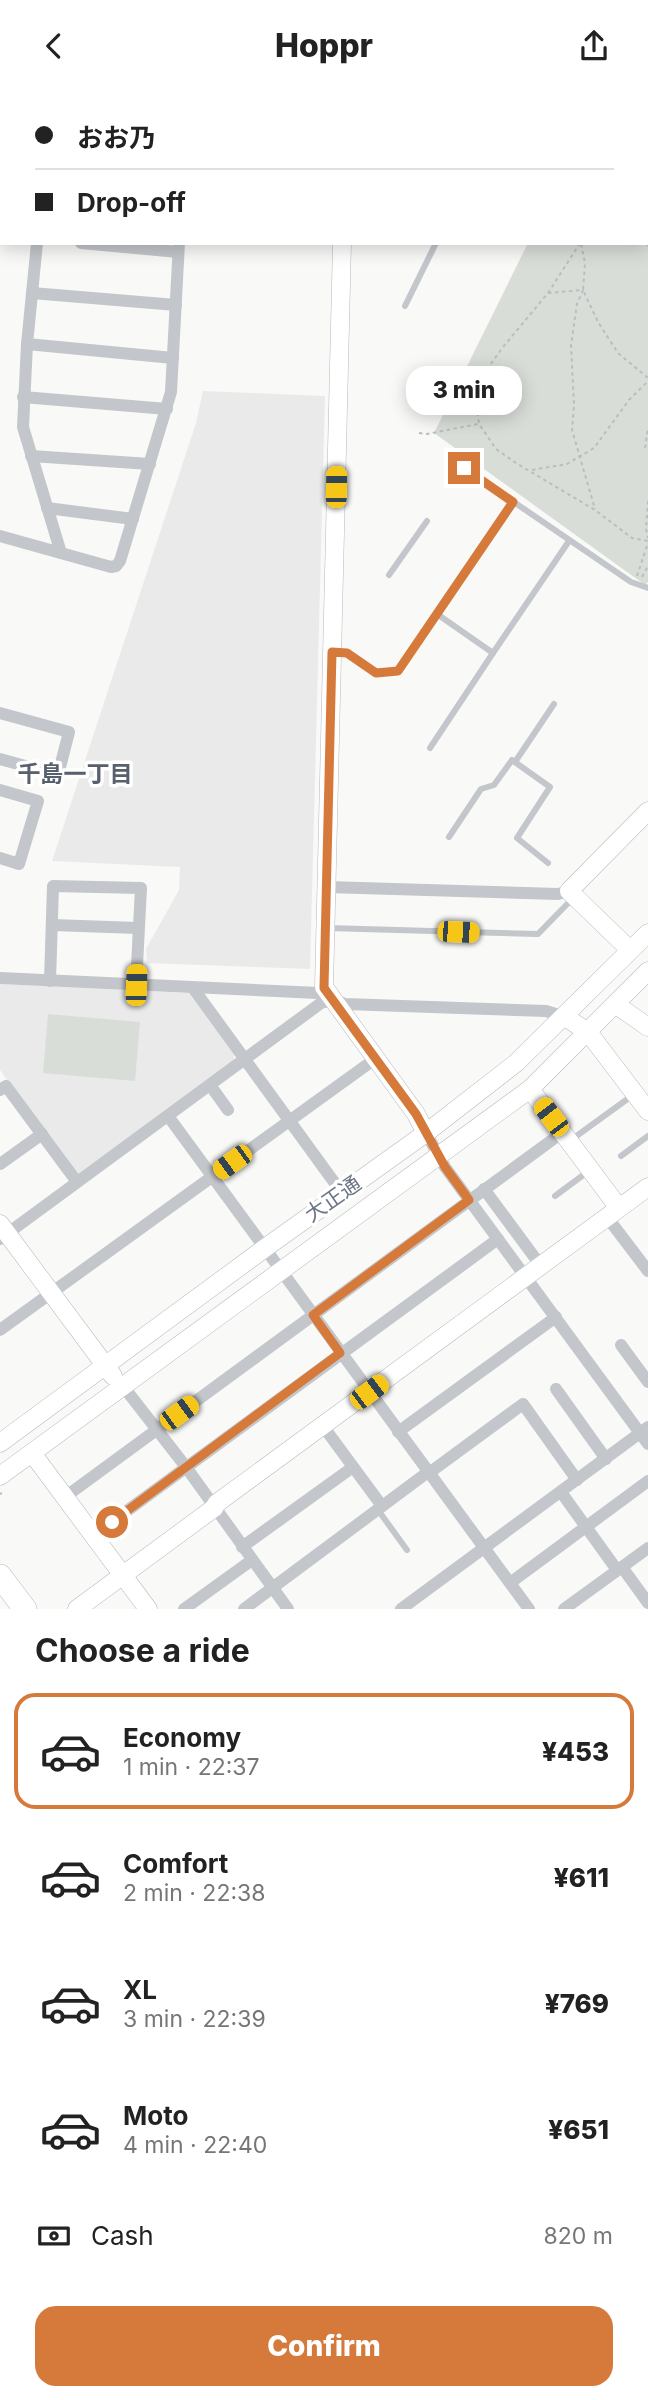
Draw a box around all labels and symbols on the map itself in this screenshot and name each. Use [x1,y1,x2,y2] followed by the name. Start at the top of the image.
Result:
[406,367,522,415] callout: 3 min
[448,452,480,484] route end
[326,466,347,508] car
[18,760,133,788] district label: 千島一丁目
[437,921,480,943] car
[125,964,148,1006] car
[530,1094,573,1140] car
[209,1141,256,1183] car
[300,1170,366,1227] street label: 大正通
[346,1371,393,1413] car
[156,1392,203,1434] car
[96,1506,128,1538] route start

